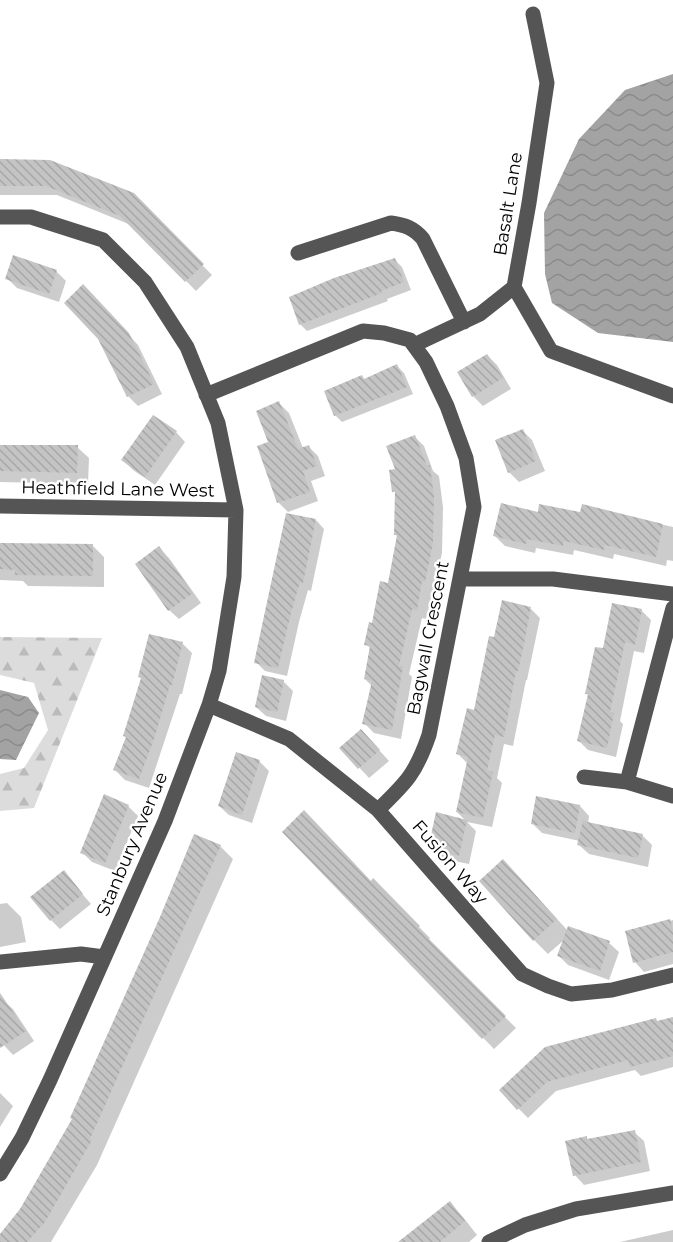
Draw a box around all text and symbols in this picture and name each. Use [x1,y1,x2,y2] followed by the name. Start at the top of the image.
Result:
[489,151,527,257] street label: Basalt Lane
[21,476,215,502] street label: Heathfield Lane West
[402,559,454,717] street label: Bagwall Crescent
[92,768,172,919] street label: Stanbury Avenue
[408,816,493,909] street label: Fusion Way

